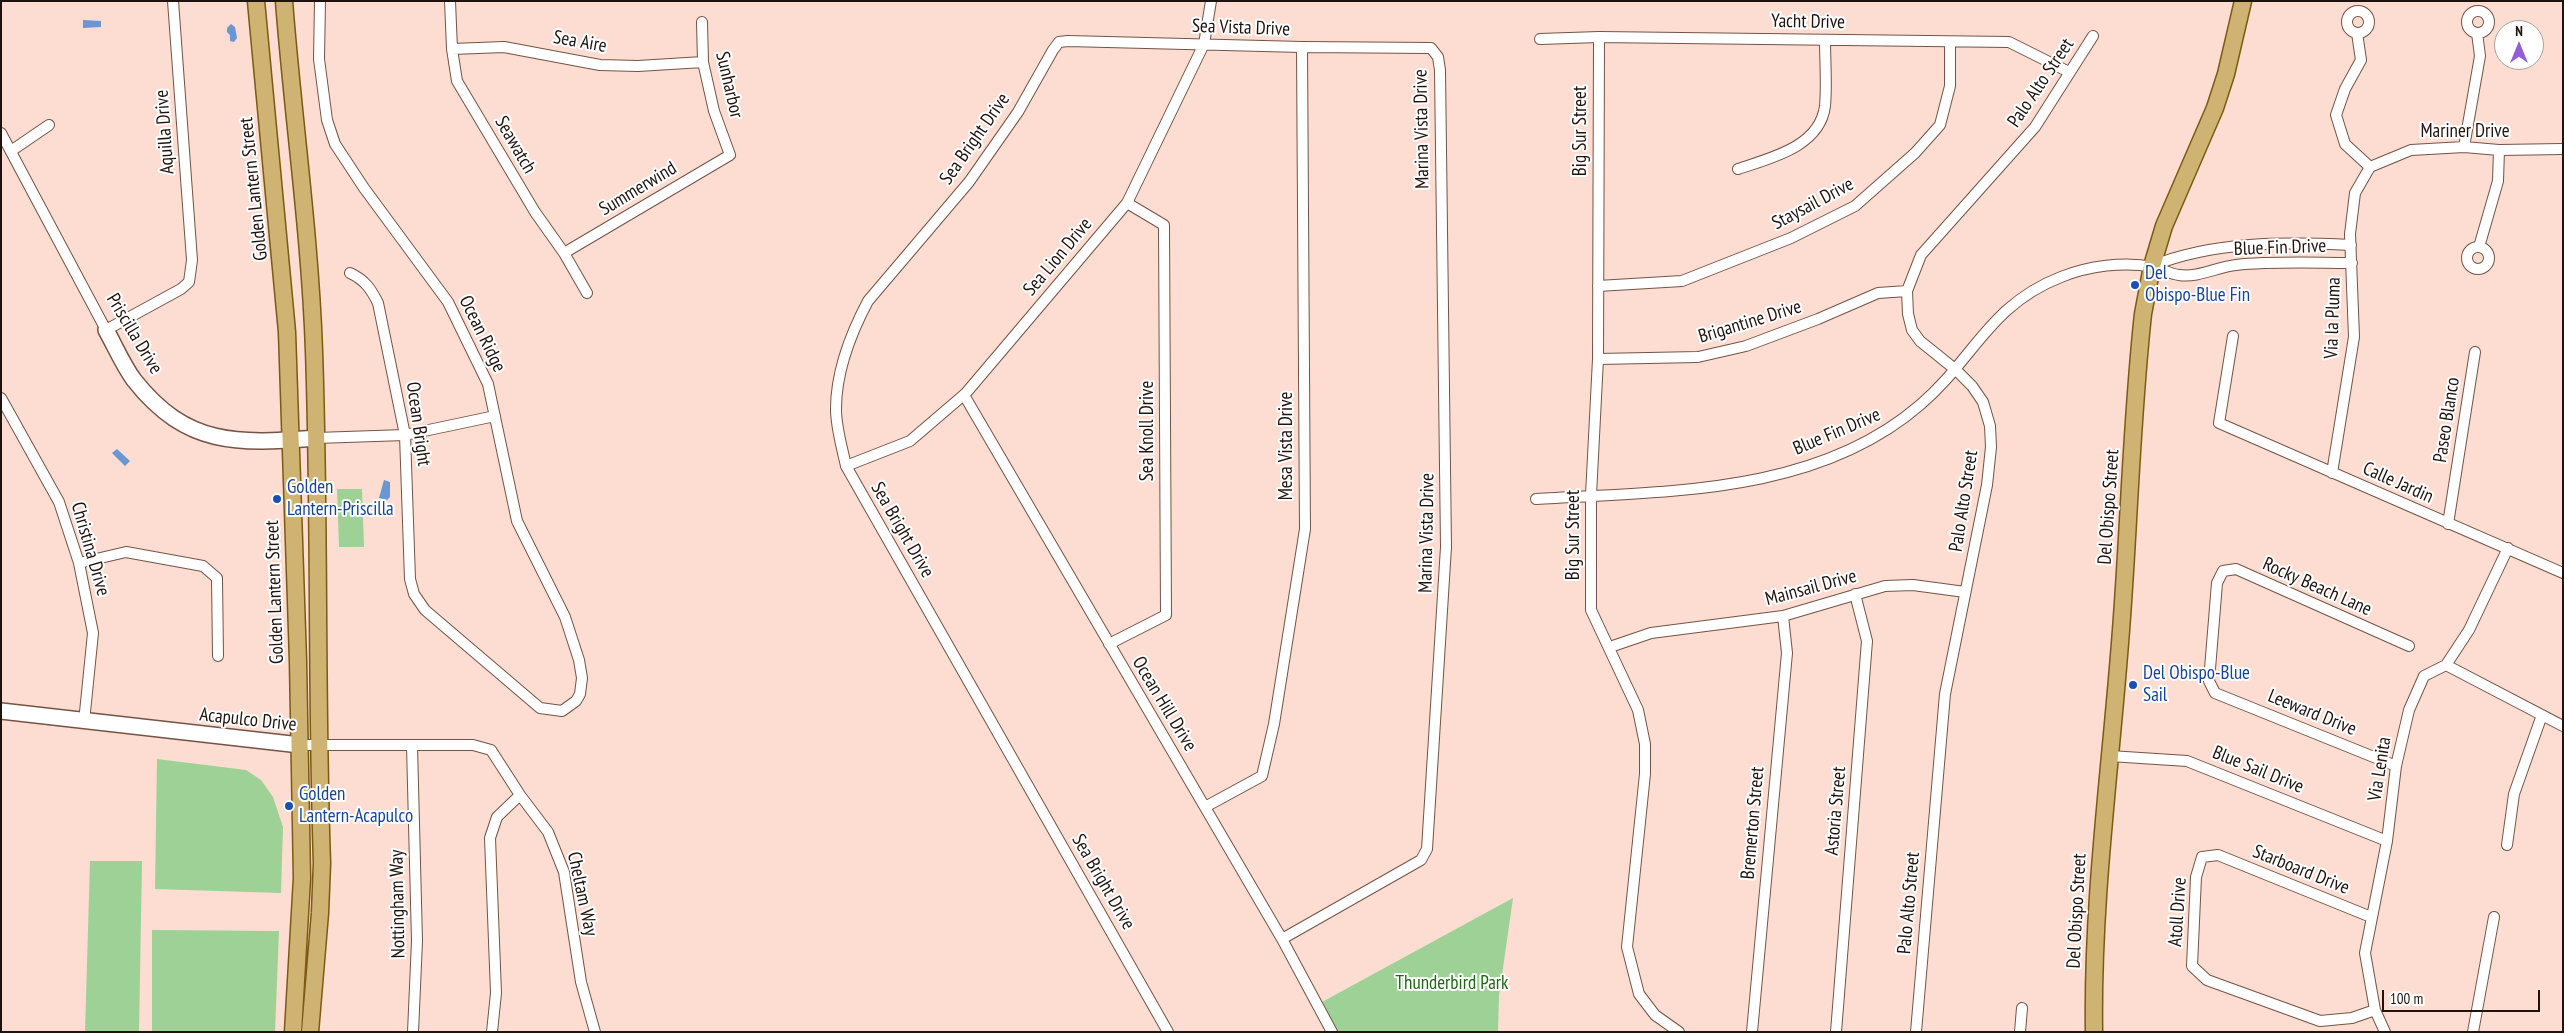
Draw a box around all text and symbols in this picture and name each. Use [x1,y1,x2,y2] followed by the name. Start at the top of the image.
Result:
[1771,10,1845,34] street label: Yacht Drive
[1191,15,1291,41] street label: Sea Vista Drive
[2494,20,2544,70] north arrow
[2515,22,2523,40] text: N
[552,26,608,58] street label: Sea Aire
[2003,34,2079,132] street label: Palo Alto Street
[710,50,748,120] street label: Sunharbor
[1410,69,1434,189] street label: Marina Vista Drive
[1570,86,1592,176] street label: Big Sur Street
[151,89,179,175] street label: Aquilla Drive
[935,89,1015,189] street label: Sea Bright Drive
[489,112,541,178] street label: Seawatch
[235,116,273,262] street label: Golden Lantern Street
[2421,121,2509,143] street label: Mariner Drive
[595,157,681,221] street label: Summerwind
[1768,173,1858,235] street label: Staysail Drive
[1019,213,1097,301] street label: Sea Lion Drive
[2233,235,2327,261] street label: Blue Fin Drive
[2145,263,2250,307] place label: Del Obispo-Blue Fin
[2320,277,2346,359] street label: Via la Pluma
[2129,279,2141,291] marker: Del Obispo-Blue Fin
[101,290,167,378] street label: Priscilla Drive
[454,292,510,376] street label: Ocean Ridge
[1696,296,1804,348] street label: Brigantine Drive
[2429,376,2465,464] street label: Paseo Blanco
[401,380,435,468] street label: Ocean Bright
[1137,381,1159,481] street label: Sea Knoll Drive
[1276,392,1298,500] street label: Mesa Vista Drive
[1790,403,1884,461] street label: Blue Fin Drive
[1945,449,1983,553] street label: Palo Alto Street
[2094,449,2124,565] street label: Del Obispo Street
[2359,457,2437,509] street label: Calle Jardin
[1415,473,1439,593] street label: Marina Vista Drive
[287,477,394,521] place label: Golden Lantern-Priscilla
[866,478,938,582] street label: Sea Bright Drive
[1563,490,1585,580] street label: Big Sur Street
[271,493,283,505] marker: Golden Lantern-Priscilla
[66,499,114,599] street label: Christina Drive
[261,520,289,664] street label: Golden Lantern Street
[2259,553,2375,621] street label: Rocky Beach Lane
[1763,565,1859,611] street label: Mainsail Drive
[1127,653,1201,755] street label: Ocean Hill Drive
[2143,663,2250,707] place label: Del Obispo-Blue Sail
[2127,679,2139,691] marker: Del Obispo-Blue Sail
[2265,685,2359,741] street label: Leeward Drive
[198,704,298,736] street label: Acapulco Drive
[2364,735,2396,803] street label: Via Lenita
[2209,741,2307,799] street label: Blue Sail Drive
[1737,766,1769,880] street label: Bremerton Street
[1821,766,1851,856] street label: Astoria Street
[299,784,413,828] place label: Golden Lantern-Acapulco
[283,800,295,812] marker: Golden Lantern-Acapulco
[1067,830,1139,934] street label: Sea Bright Drive
[2249,840,2353,900] street label: Starboard Drive
[386,849,410,959] street label: Nottingham Way
[562,850,602,938] street label: Cheltam Way
[1893,851,1925,955] street label: Palo Alto Street
[2063,853,2091,969] street label: Del Obispo Street
[2164,877,2192,947] street label: Atoll Drive
[1396,973,1508,995] park label: Thunderbird Park
[2384,980,2542,1012] scale bar
[2390,989,2423,1008] text: 100 m

